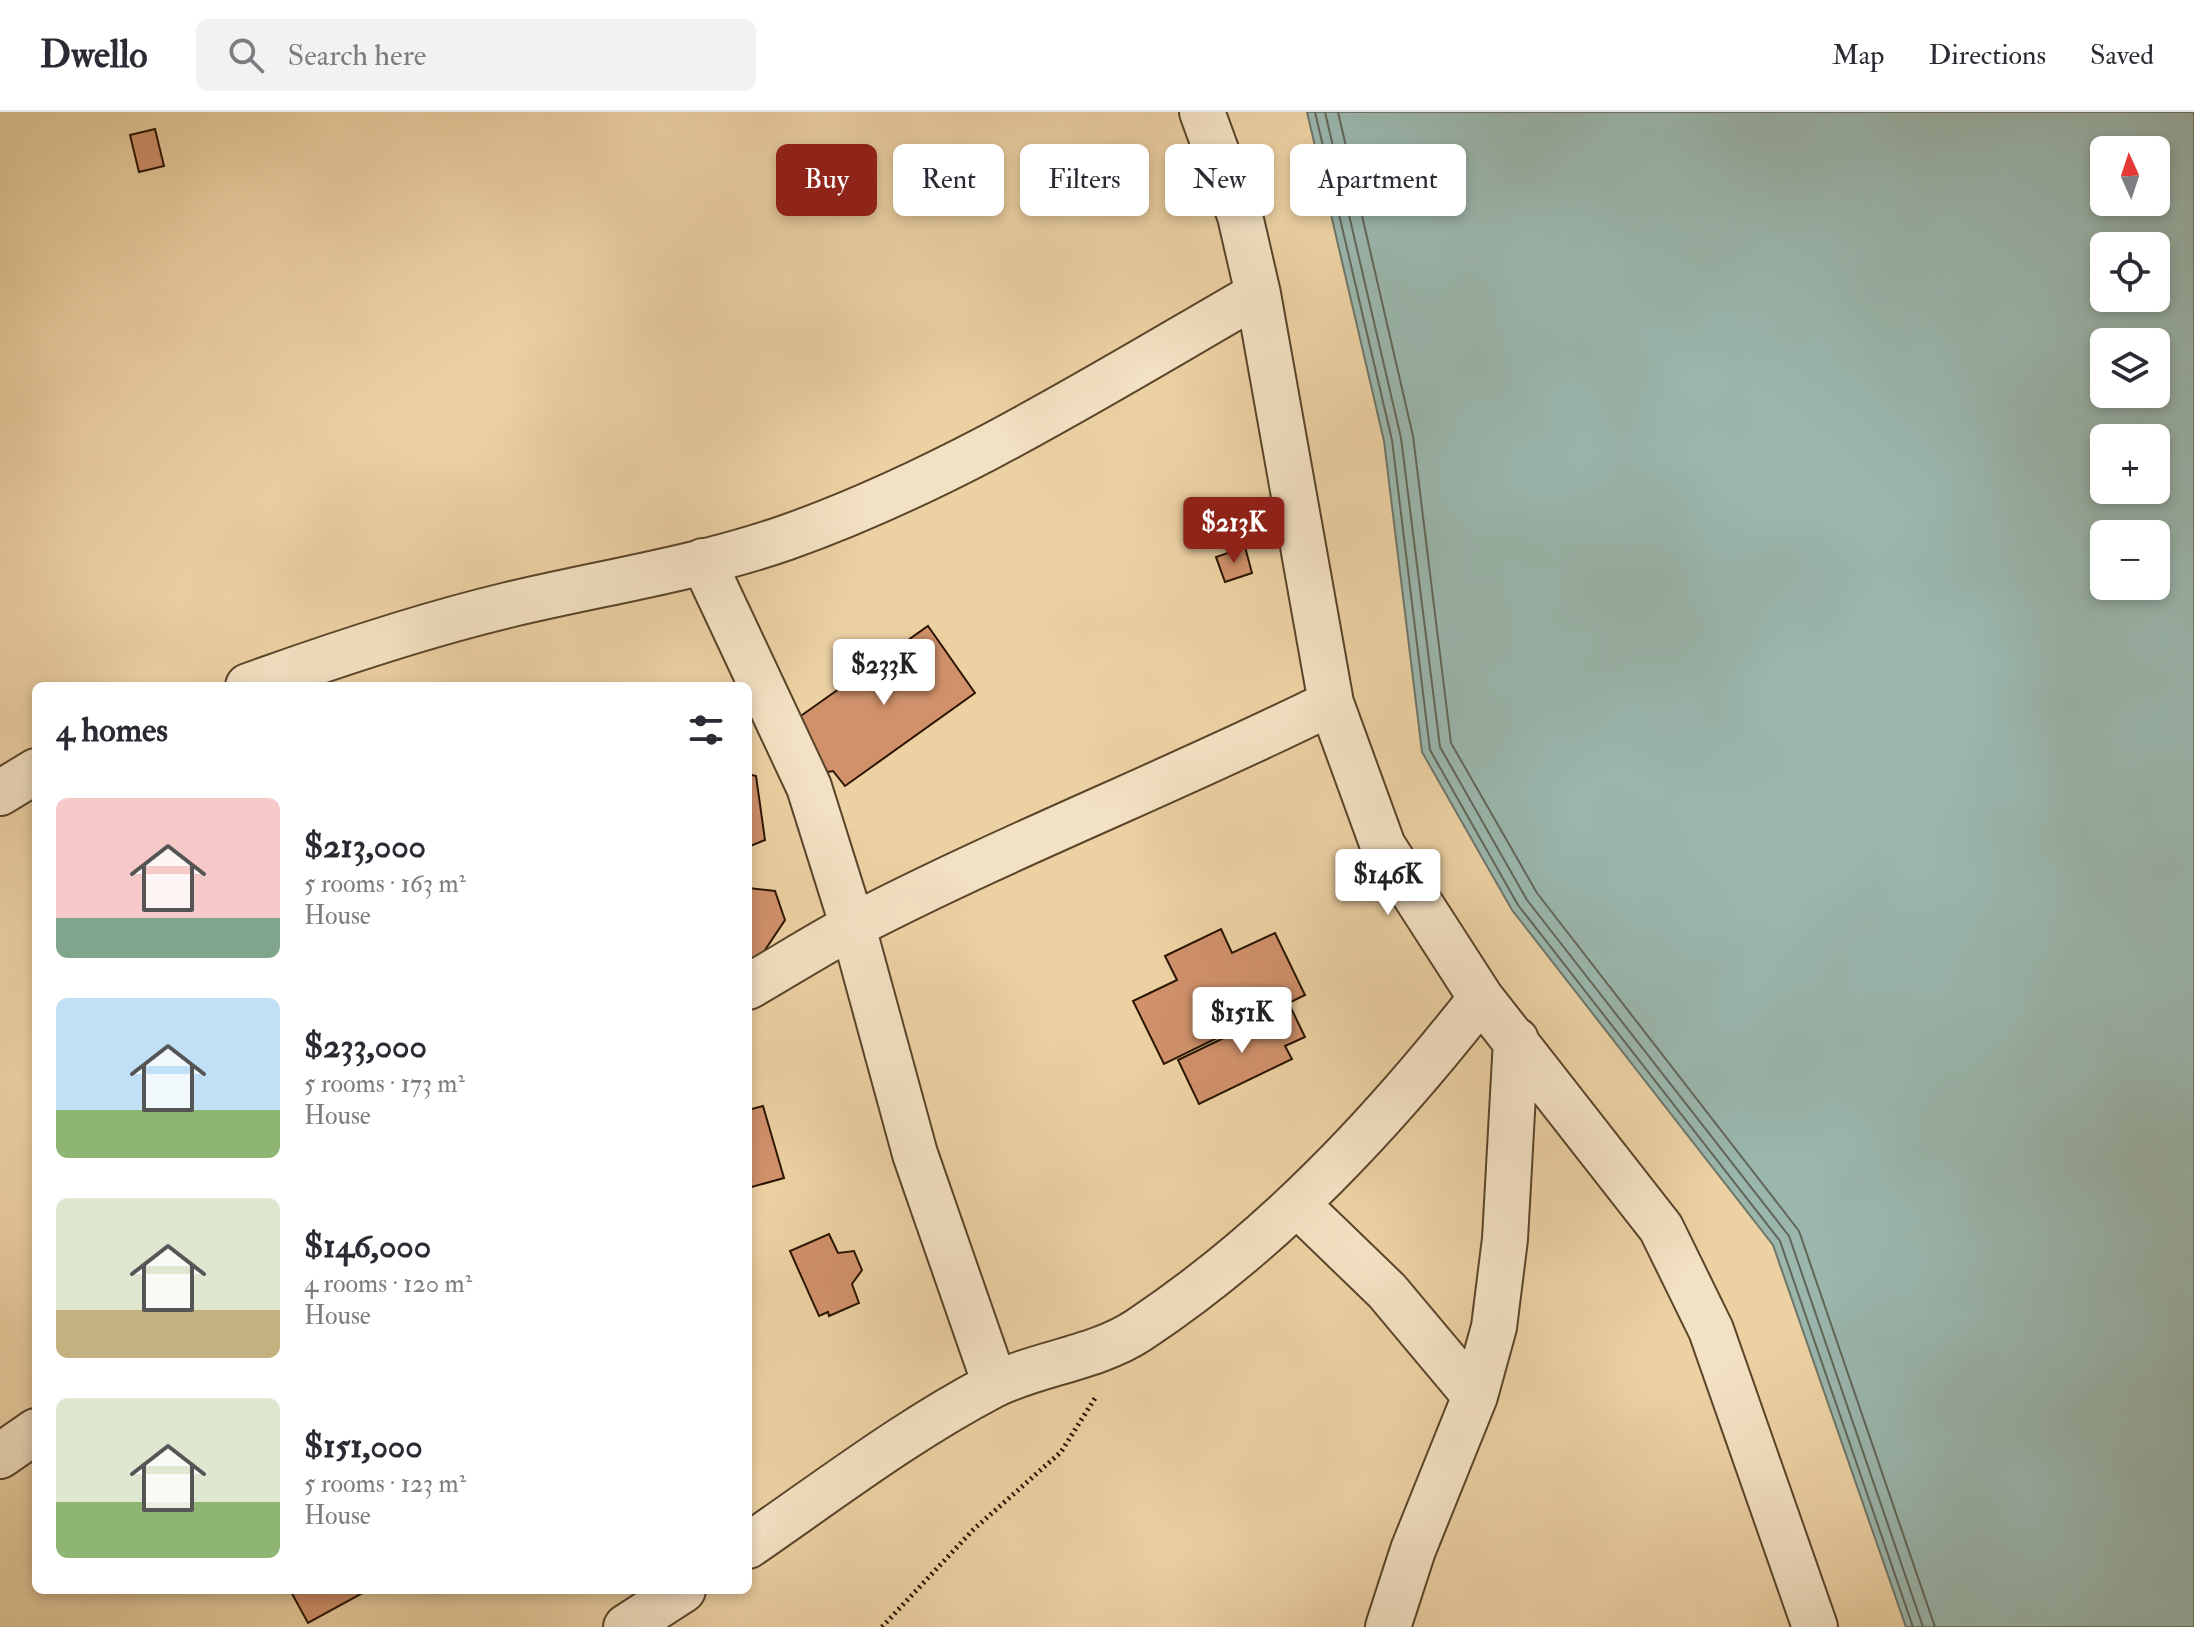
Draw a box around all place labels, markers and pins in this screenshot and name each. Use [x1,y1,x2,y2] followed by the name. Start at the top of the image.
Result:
[1178,497,1290,565] pin: $213K
[828,639,940,707] pin: $233K
[1332,849,1444,917] pin: $146K
[1186,987,1298,1055] pin: $151K

